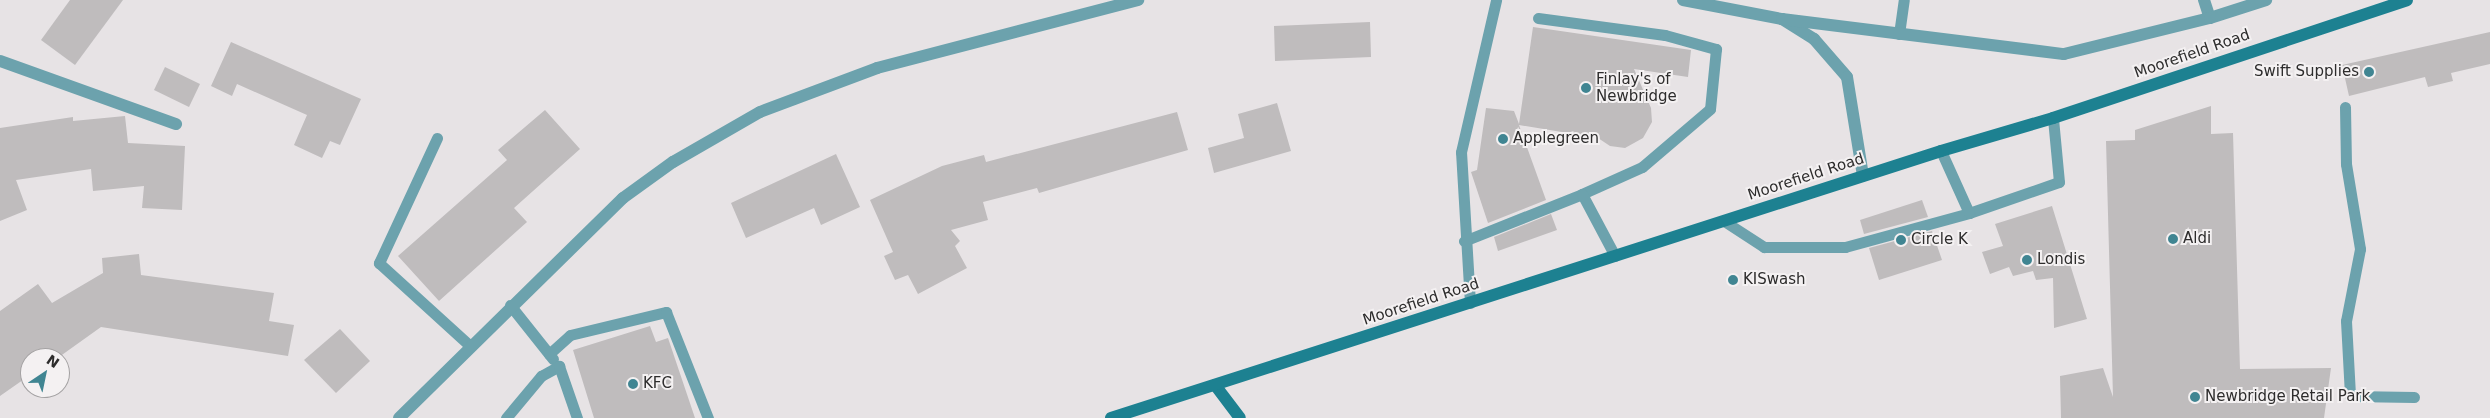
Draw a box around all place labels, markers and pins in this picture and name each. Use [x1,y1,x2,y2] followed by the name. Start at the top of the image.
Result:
[2254,63,2359,81] place label: Swift Supplies
[2363,66,2375,78] marker: Swift Supplies
[1596,70,1677,105] place label: Finlay's of Newbridge
[1580,82,1592,94] marker: Finlay's of Newbridge
[1513,130,1599,148] place label: Applegreen
[1497,133,1509,145] marker: Applegreen
[2183,230,2211,248] place label: Aldi
[1911,231,1968,249] place label: Circle K
[2167,233,2179,245] marker: Aldi
[1895,234,1907,246] marker: Circle K
[2037,251,2085,269] place label: Londis
[2021,254,2033,266] marker: Londis
[1743,271,1806,289] place label: KISwash
[1727,274,1739,286] marker: KISwash
[643,375,672,393] place label: KFC
[627,378,639,390] marker: KFC
[2205,388,2370,406] place label: Newbridge Retail Park
[2189,391,2201,403] marker: Newbridge Retail Park

